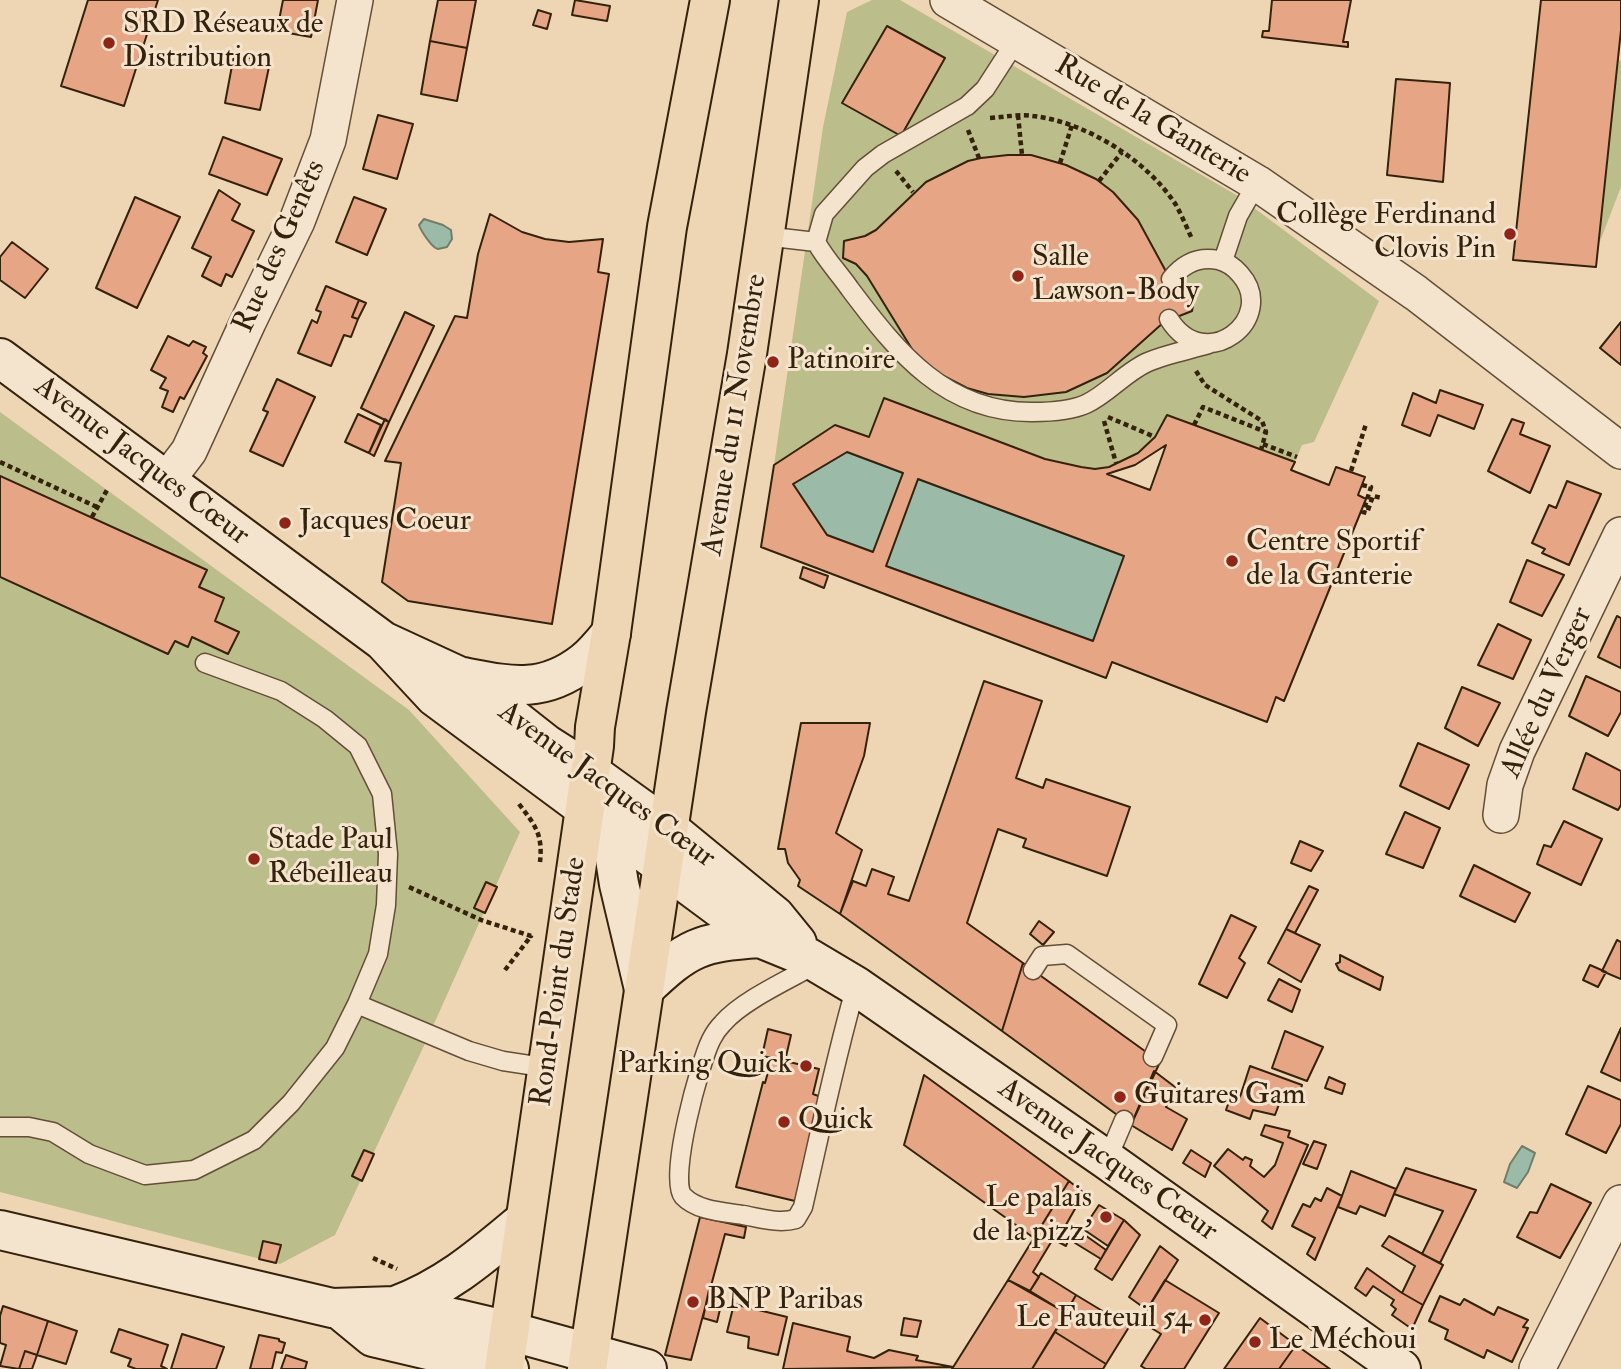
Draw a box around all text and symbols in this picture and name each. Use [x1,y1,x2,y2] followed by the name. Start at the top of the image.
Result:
[123,8,323,78] place label: SRD Réseaux de Distribution
[101,35,117,51] marker: SRD Réseaux de Distribution
[1048,48,1256,194] street label: Rue de la Ganterie
[227,155,335,339] street label: Rue des Genêts
[1276,199,1496,270] place label: Collège Ferdinand Clovis Pin
[1502,226,1518,242] marker: Collège Ferdinand Clovis Pin
[1032,241,1199,312] place label: Salle Lawson-Body
[1010,268,1026,284] marker: Salle Lawson-Body
[696,272,776,558] street label: Avenue du 11 Novembre
[787,344,895,380] place label: Patinoire
[765,354,781,370] marker: Patinoire
[26,369,256,555] street label: Avenue Jacques Cœur
[299,505,471,541] place label: Jacques Coeur
[277,515,293,531] marker: Jacques Coeur
[1246,526,1420,596] place label: Centre Sportif de la Ganterie
[1224,553,1240,569] marker: Centre Sportif de la Ganterie
[1494,602,1602,784] street label: Allée du Verger
[490,695,722,877] street label: Avenue Jacques Cœur
[268,824,393,894] place label: Stade Paul Rébeilleau
[246,851,262,867] marker: Stade Paul Rébeilleau
[525,855,595,1109] street label: Rond-Point du Stade
[618,1048,792,1084] place label: Parking Quick
[798,1058,814,1074] marker: Parking Quick
[990,1072,1224,1250] street label: Avenue Jacques Cœur
[1134,1079,1306,1115] place label: Guitares Gam
[1112,1089,1128,1105] marker: Guitares Gam
[798,1104,873,1140] place label: Quick
[776,1114,792,1130] marker: Quick
[972,1182,1092,1252] place label: Le palais de la pizz'
[1098,1209,1114,1225] marker: Le palais de la pizz'
[707,1284,863,1320] place label: BNP Paribas
[685,1294,701,1310] marker: BNP Paribas
[1016,1302,1191,1338] place label: Le Fauteuil 54
[1197,1312,1213,1328] marker: Le Fauteuil 54
[1269,1324,1416,1360] place label: Le Méchoui
[1247,1334,1263,1350] marker: Le Méchoui

